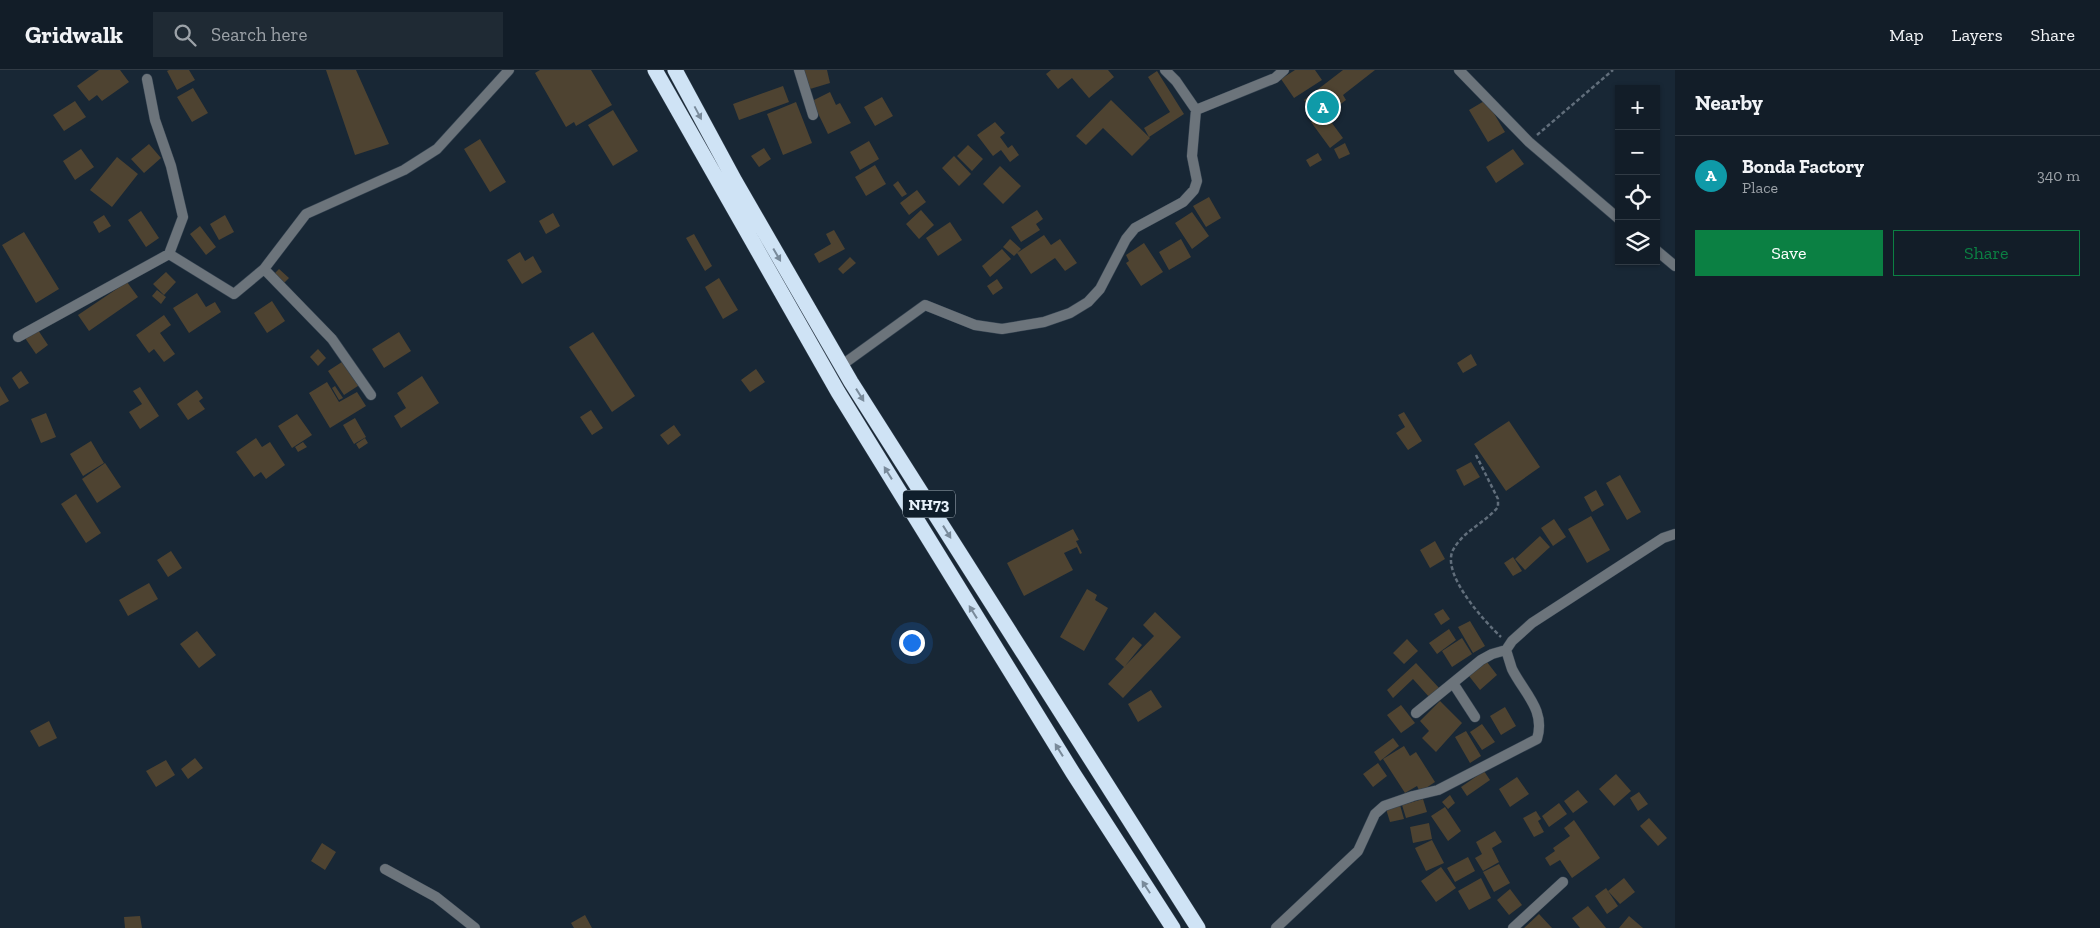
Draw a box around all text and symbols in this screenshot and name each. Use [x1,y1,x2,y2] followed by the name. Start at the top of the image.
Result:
[153,12,503,57] search box
[25,20,123,49] text: Gridwalk
[171,21,199,49] icon: search
[211,23,307,46] text: Search here
[1889,24,1924,46] text: Map
[1952,24,2003,46] text: Layers
[2031,24,2075,46] text: Share
[1615,85,1660,265] map controls
[1615,85,1660,130] button: +
[1307,88,1339,126] pin: A
[1695,90,1763,115] text: Nearby
[694,106,702,120] one-way arrow
[1615,130,1660,175] button: −
[1742,155,1864,178] text: Bonda Factory
[1706,166,1717,185] text: A
[2037,166,2080,185] text: 340 m
[1615,175,1660,220] button: locate
[1742,178,1778,197] text: Place
[1615,220,1660,265] button: layers
[1695,230,1883,276] button: Save
[1893,230,2080,276] button: Share
[773,248,782,261] one-way arrow
[855,388,864,401] one-way arrow
[884,467,893,480] one-way arrow
[903,490,955,518] road number: NH73
[942,525,951,539] one-way arrow
[969,605,978,618] one-way arrow
[899,630,925,656] your location
[1054,743,1063,757] one-way arrow
[1141,880,1151,894] one-way arrow

